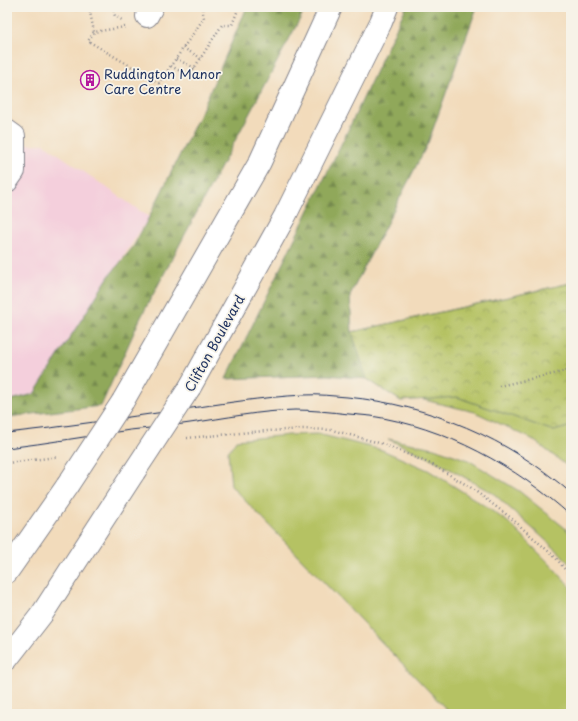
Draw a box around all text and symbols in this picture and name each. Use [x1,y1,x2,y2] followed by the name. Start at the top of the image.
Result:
[104,64,222,98] place label: Ruddington Manor Care Centre
[79,69,101,91] building icon: Ruddington Manor Care Centre
[179,291,249,395] street label: Clifton Boulevard

